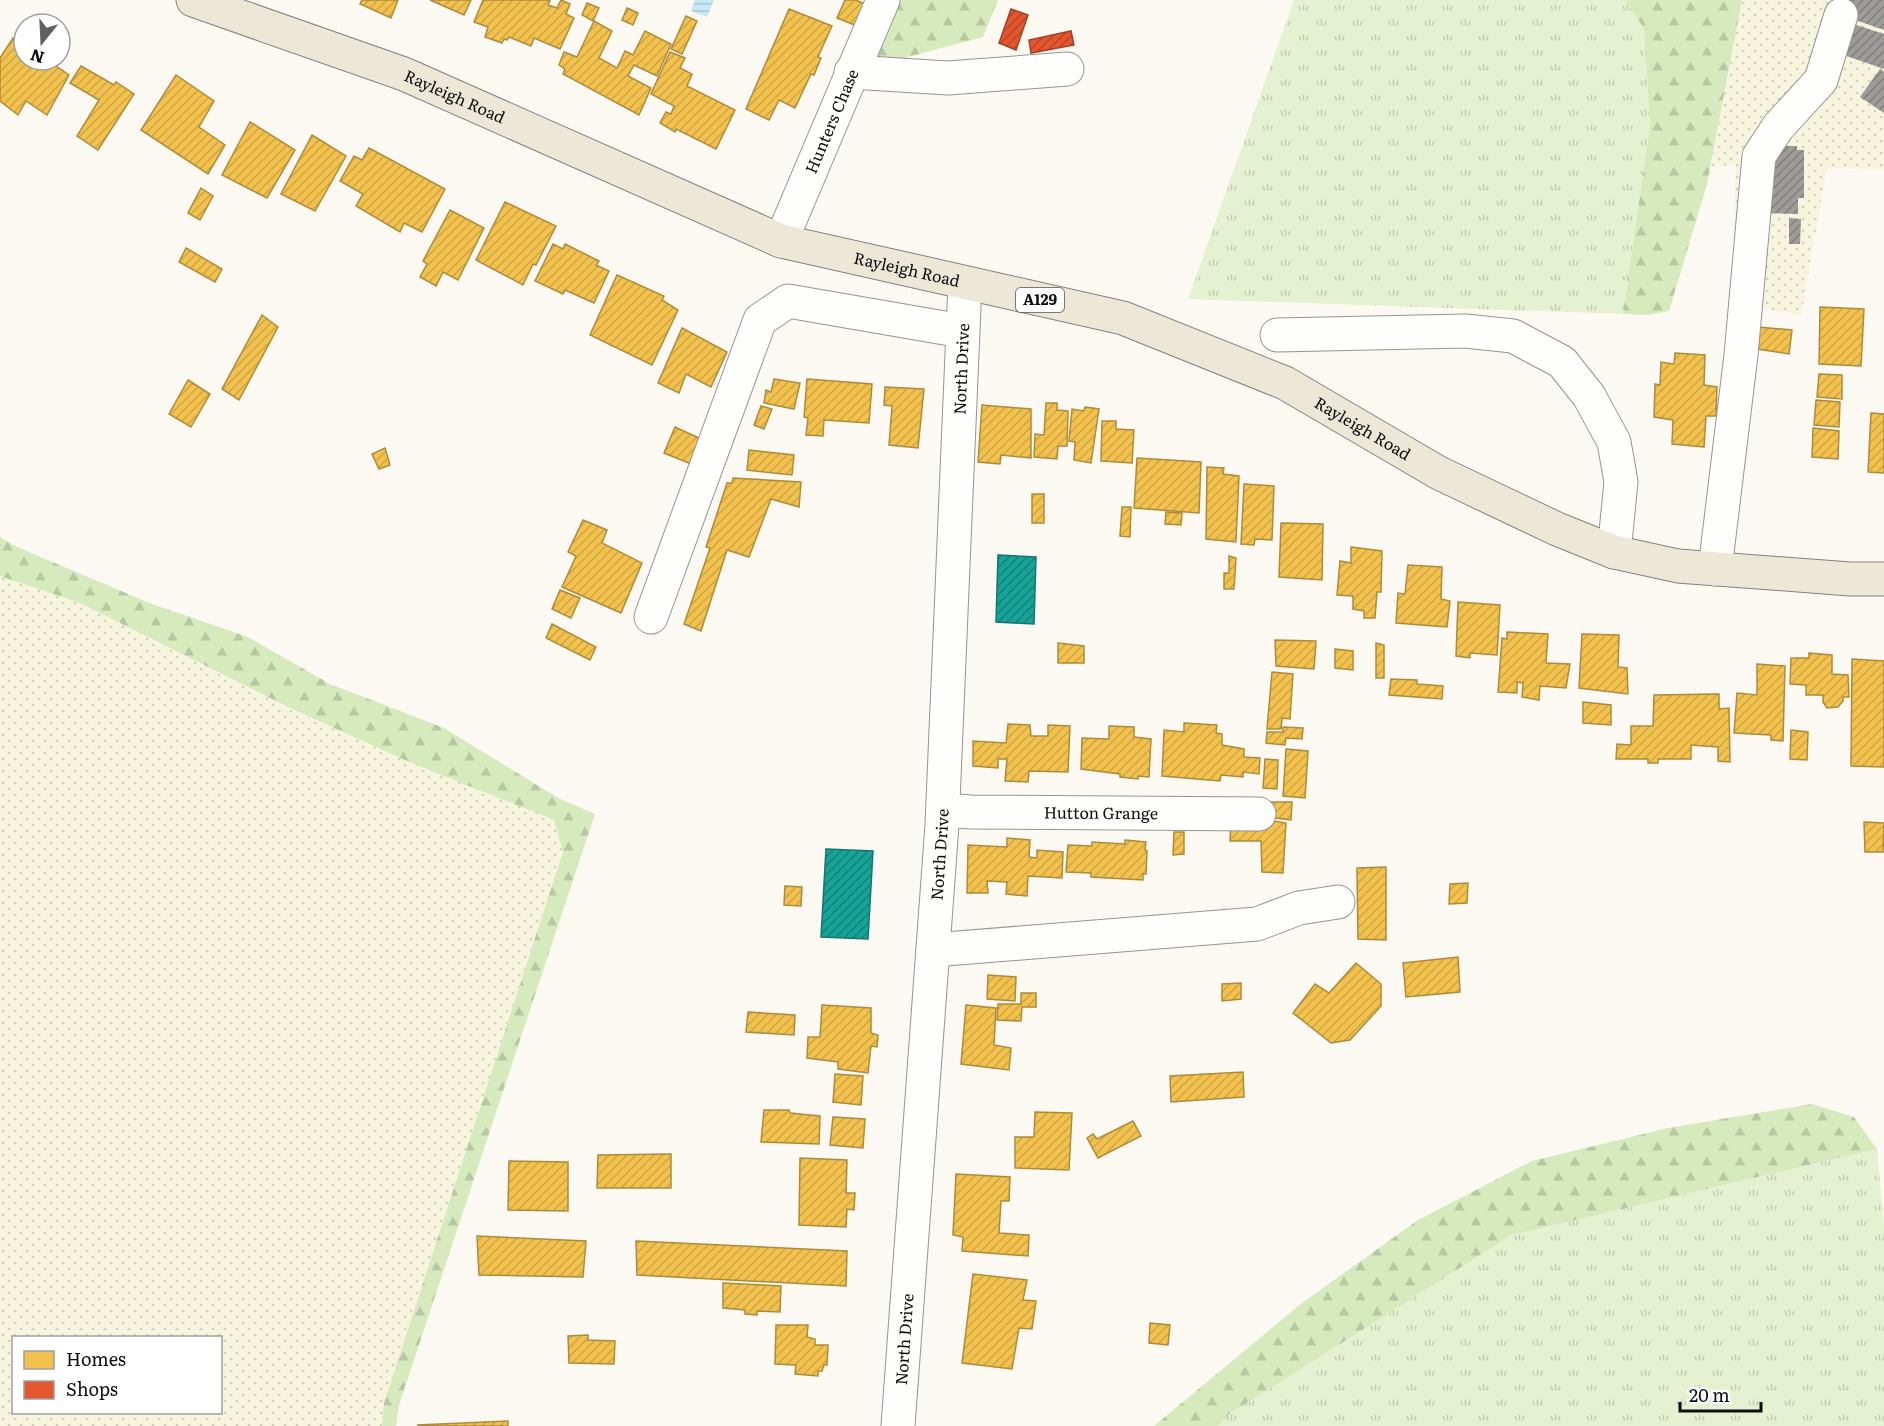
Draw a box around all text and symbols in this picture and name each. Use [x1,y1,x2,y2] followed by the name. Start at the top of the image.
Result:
[12,12,72,72] north arrow
[27,44,47,71] text: N
[401,63,510,128] street label: Rayleigh Road
[798,65,864,177] street label: Hunters Chase
[852,245,963,292] street label: Rayleigh Road
[1016,288,1064,312] road number: A129
[946,323,974,415] street label: North Drive
[1310,390,1416,465] street label: Rayleigh Road
[1044,800,1158,824] street label: Hutton Grange
[924,808,954,901] street label: North Drive
[888,1293,919,1386] street label: North Drive
[12,1336,222,1414] legend
[66,1345,126,1372] text: Homes
[66,1375,118,1402] text: Shops
[1680,1375,1761,1413] scale bar
[1689,1381,1730,1408] text: 20 m

